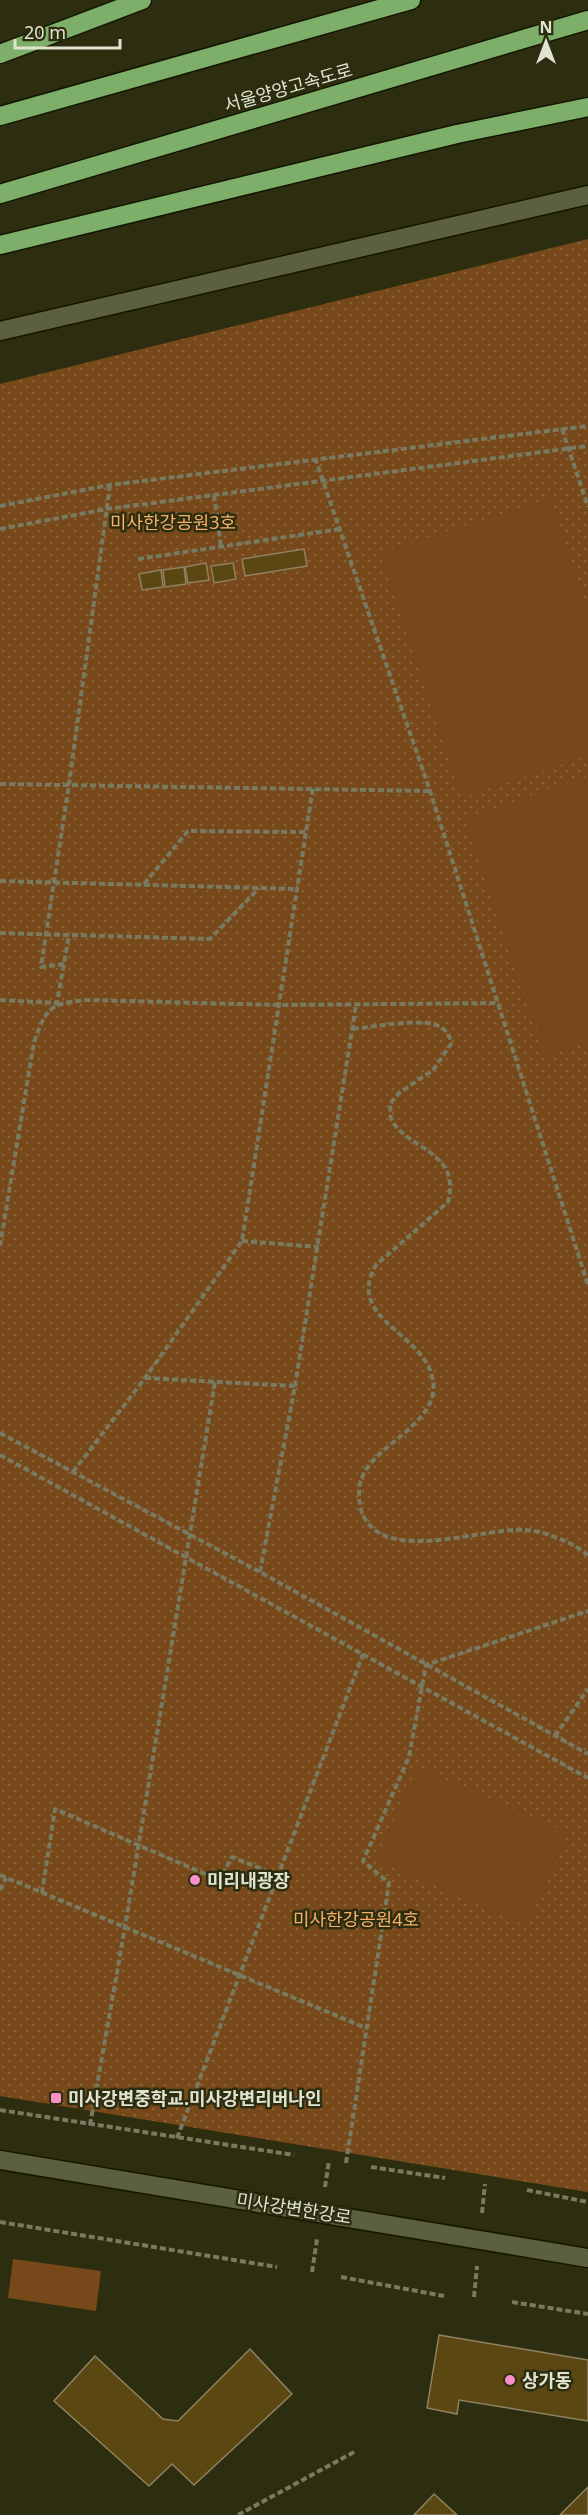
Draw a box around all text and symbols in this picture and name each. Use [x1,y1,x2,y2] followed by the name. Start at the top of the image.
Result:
[15,12,120,50] scale bar
[516,12,576,72] north arrow
[539,16,553,38] text: N
[24,20,66,44] text: 20 m
[221,57,355,117] street label: 서울양양고속도로
[110,510,236,534] park label: 미사한강공원3호
[207,1868,290,1892] place label: 미리내광장
[188,1873,202,1887] marker: 미리내광장
[293,1907,419,1931] park label: 미사한강공원4호
[68,2086,321,2110] place label: 미사강변중학교.미사강변리버나인
[49,2091,63,2105] marker: 미사강변중학교.미사강변리버나인
[235,2187,353,2229] street label: 미사강변한강로
[522,2368,572,2392] place label: 상가동
[503,2373,517,2387] marker: 상가동

